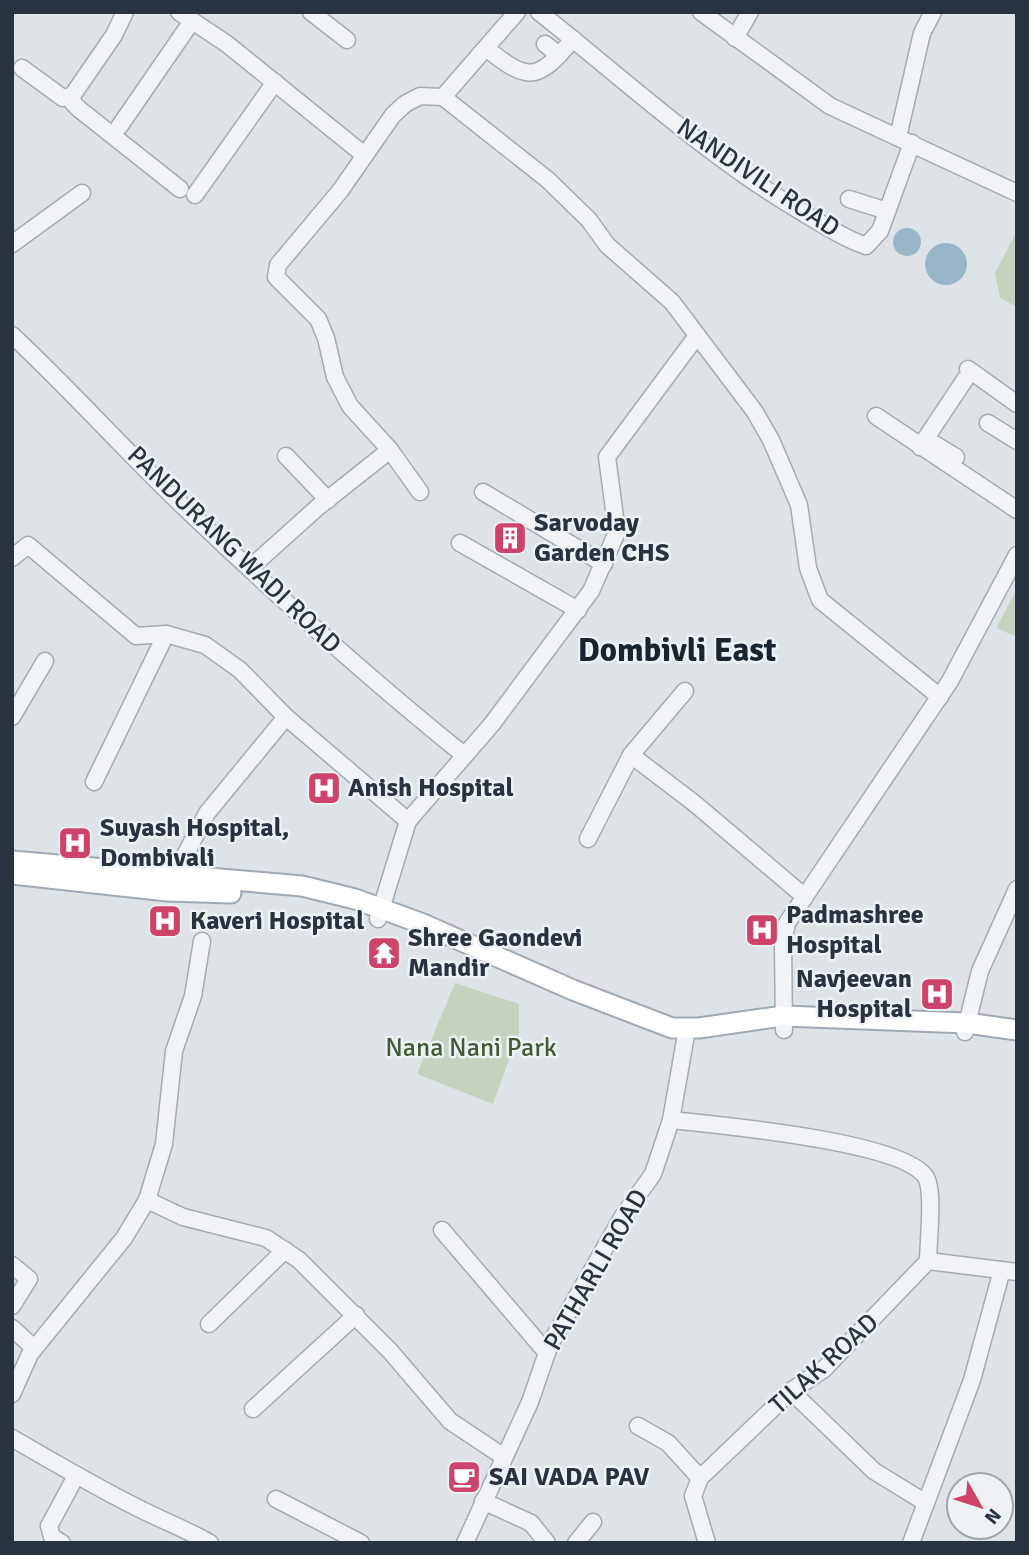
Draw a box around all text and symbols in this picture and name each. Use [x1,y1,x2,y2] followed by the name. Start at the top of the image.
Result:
[670,112,846,244] street label: NANDIVILI ROAD
[120,440,348,660] street label: PANDURANG WADI ROAD
[534,507,669,569] place label: Sarvoday Garden CHS
[491,519,529,557] building icon: Sarvoday Garden CHS
[578,630,776,671] district label: Dombivli East
[305,769,343,807] hospital icon: Anish Hospital
[348,772,514,804] place label: Anish Hospital
[100,812,289,874] place label: Suyash Hospital, Dombivali
[56,824,94,862] hospital icon: Suyash Hospital, Dombivali
[786,899,924,961] place label: Padmashree Hospital
[146,902,184,940] hospital icon: Kaveri Hospital
[190,905,364,937] place label: Kaveri Hospital
[743,911,781,949] hospital icon: Padmashree Hospital
[408,922,582,984] place label: Shree Gaondevi Mandir
[365,934,403,972] temple icon: Shree Gaondevi Mandir
[796,963,912,1025] place label: Navjeevan Hospital
[918,975,956,1013] hospital icon: Navjeevan Hospital
[385,1032,557,1064] park label: Nana Nani Park
[537,1184,655,1356] street label: PATHARLI ROAD
[763,1307,885,1421] street label: TILAK ROAD
[445,1458,483,1496] cafe icon: SAI VADA PAV
[489,1461,649,1493] place label: SAI VADA PAV
[945,1471,1015,1541] north arrow
[979,1503,1006,1529] text: N

